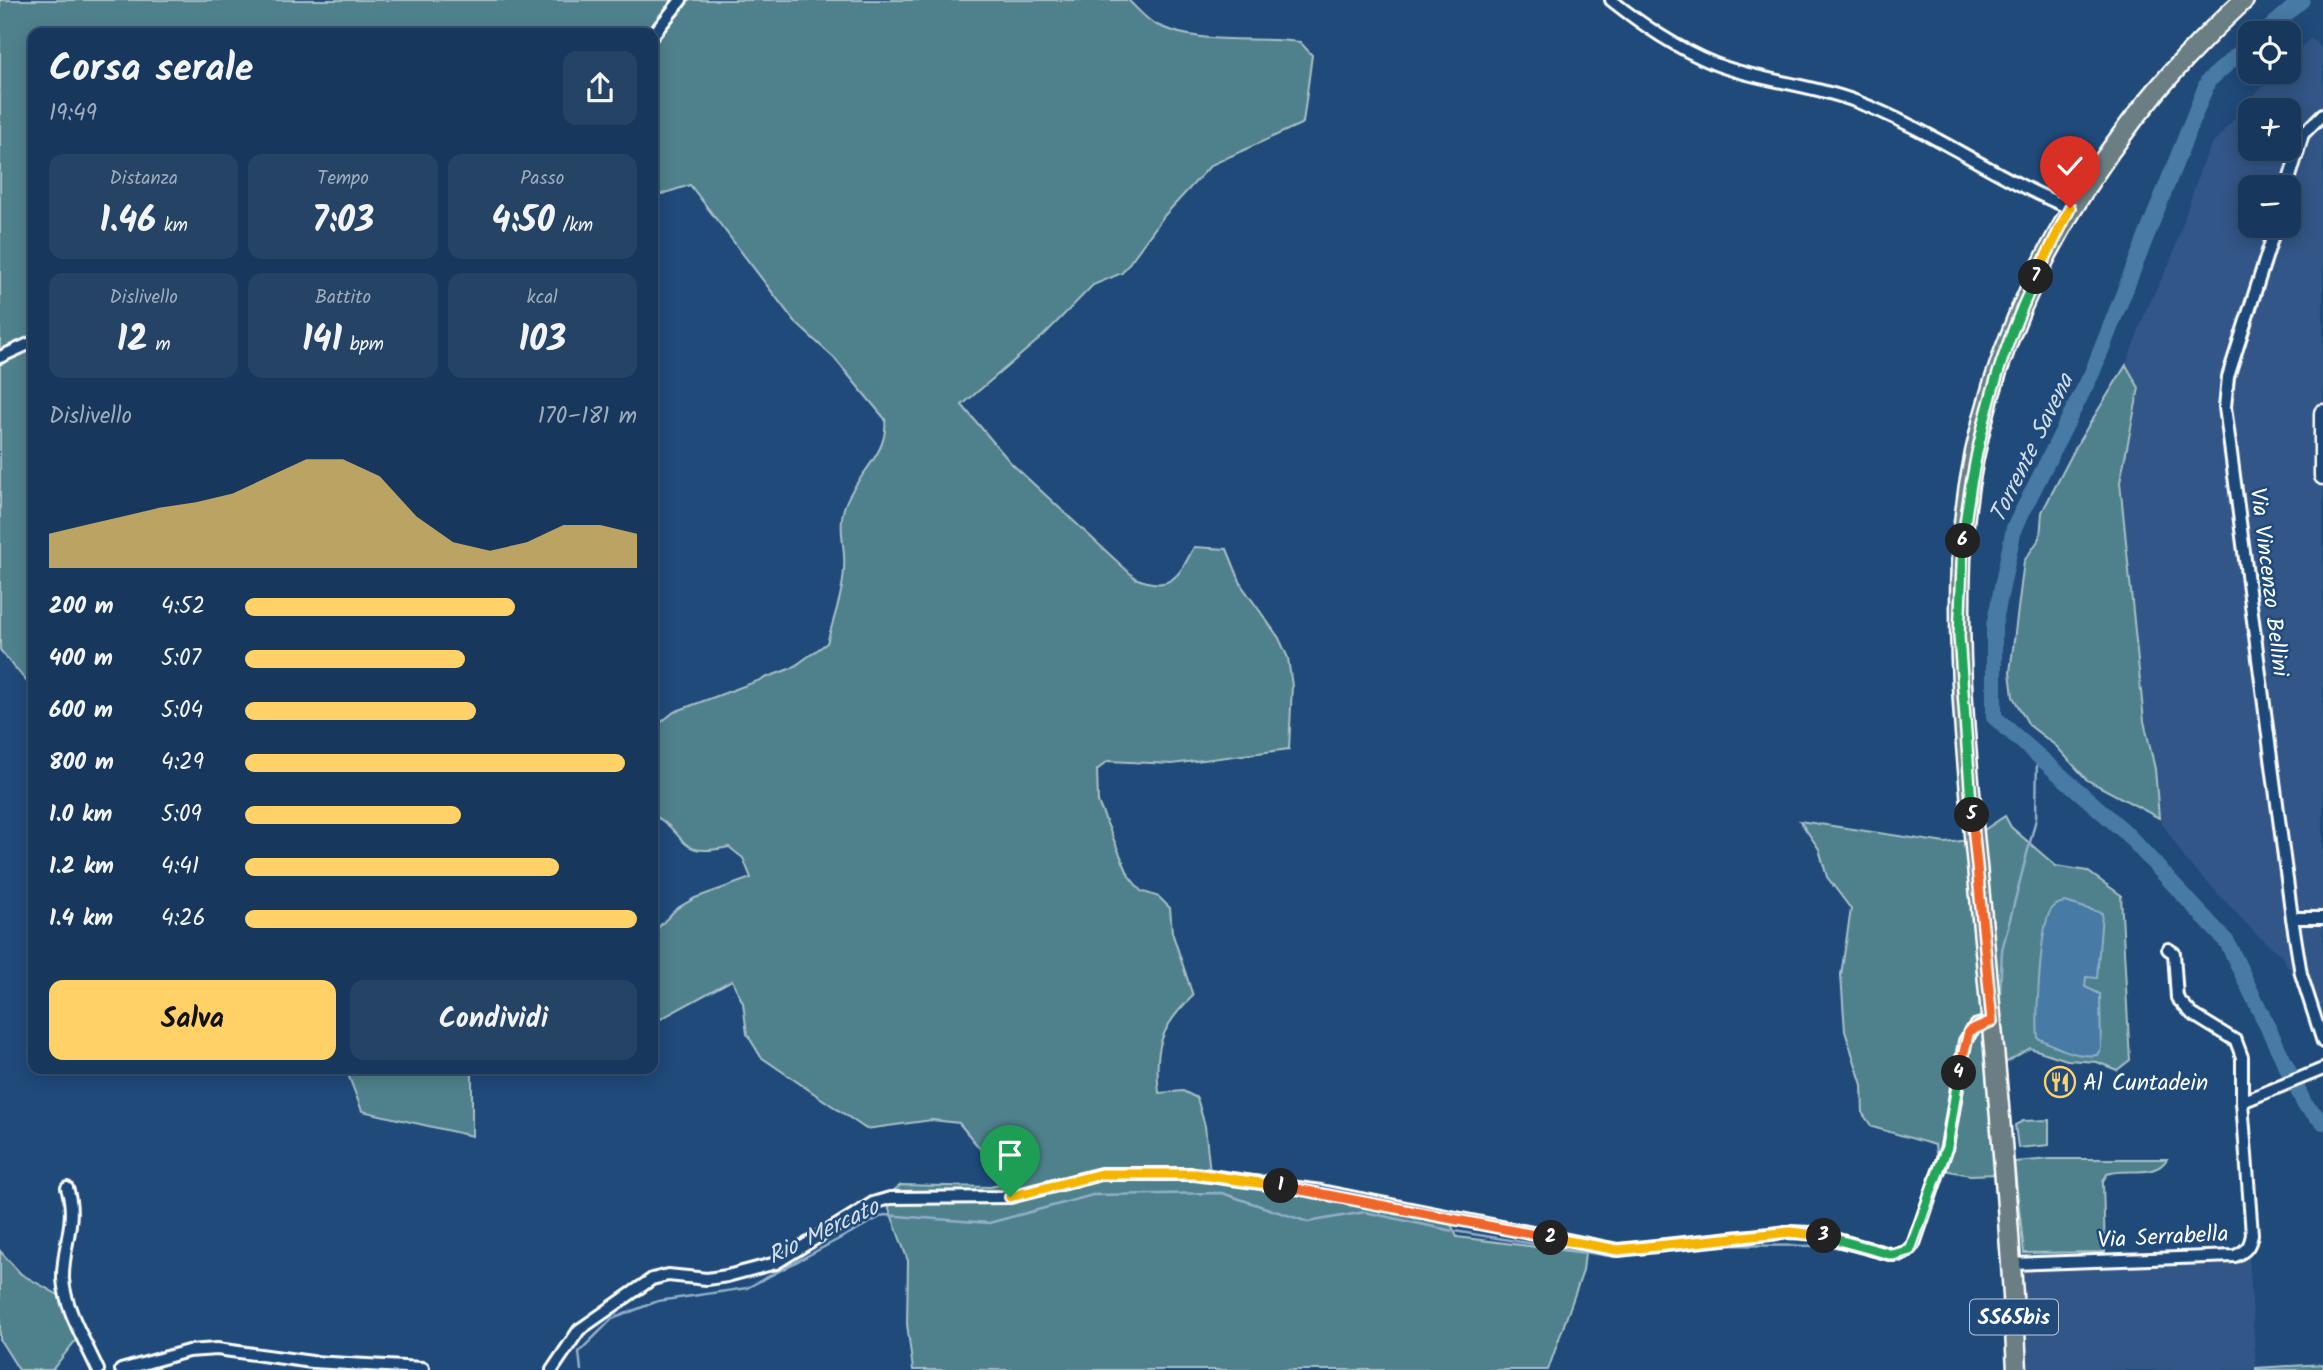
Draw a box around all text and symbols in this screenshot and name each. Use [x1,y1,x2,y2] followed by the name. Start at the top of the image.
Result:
[2238,21,2301,238] map controls
[2238,21,2301,84] button: locate
[49,40,253,100] text: Corsa serale
[563,51,637,125] button: share
[49,96,97,132] text: 19:49
[2238,98,2301,161] button: +
[2040,136,2100,208] pin
[2051,147,2089,185] icon: check
[109,164,178,194] text: Distanza
[317,164,369,194] text: Tempo
[520,164,564,194] text: Passo
[2238,175,2301,238] button: −
[99,194,156,250] text: 1.46
[312,194,374,250] text: 7:03
[491,194,555,250] text: 4:50
[156,211,188,241] text: km
[555,211,593,241] text: /km
[2018,260,2054,294] pin: 7
[2031,261,2040,291] text: 7
[109,283,178,313] text: Dislivello
[315,283,371,313] text: Battito
[527,283,558,313] text: kcal
[117,313,148,369] text: 12
[302,313,342,369] text: 141
[518,313,566,369] text: 103
[148,330,171,360] text: m
[342,330,384,360] text: bpm
[1979,366,2086,530] water label: Torrente Savena
[49,399,132,435] text: Dislivello
[538,399,637,435] text: 170–181 m
[2239,486,2298,680] street label: Via Vincenzo Bellini
[1946,524,1980,558] pin: 6
[1957,525,1968,555] text: 6
[49,589,114,625] text: 200 m
[161,589,205,625] text: 4:52
[49,641,113,677] text: 400 m
[161,641,201,677] text: 5:07
[49,693,113,729] text: 600 m
[161,693,203,729] text: 5:04
[49,745,114,781] text: 800 m
[161,745,204,781] text: 4:29
[49,797,112,833] text: 1.0 km
[161,797,202,833] text: 5:09
[1954,798,1990,832] pin: 5
[1967,799,1976,829] text: 5
[49,849,114,885] text: 1.2 km
[161,849,199,885] text: 4:41
[49,901,113,937] text: 1.4 km
[161,901,205,937] text: 4:26
[49,980,336,1060] button: Salva
[350,980,637,1060] button: Condividi
[1941,1056,1976,1090] pin: 4
[1953,1057,1964,1087] text: 4
[2043,1065,2077,1099] restaurant icon: Al Cuntadein
[2083,1066,2208,1102] place label: Al Cuntadein
[980,1125,1040,1197] pin
[991,1136,1029,1174] icon: arrive
[1264,1168,1298,1204] pin: 1
[1278,1170,1283,1200] text: 1
[761,1188,888,1276] water label: Rio Mercato
[2097,1217,2229,1259] street label: Via Serrabella
[1806,1218,1842,1254] pin: 3
[1534,1220,1568,1256] pin: 2
[1818,1220,1829,1250] text: 3
[1545,1222,1556,1252] text: 2
[1970,1300,2058,1334] road number: SS65bis

